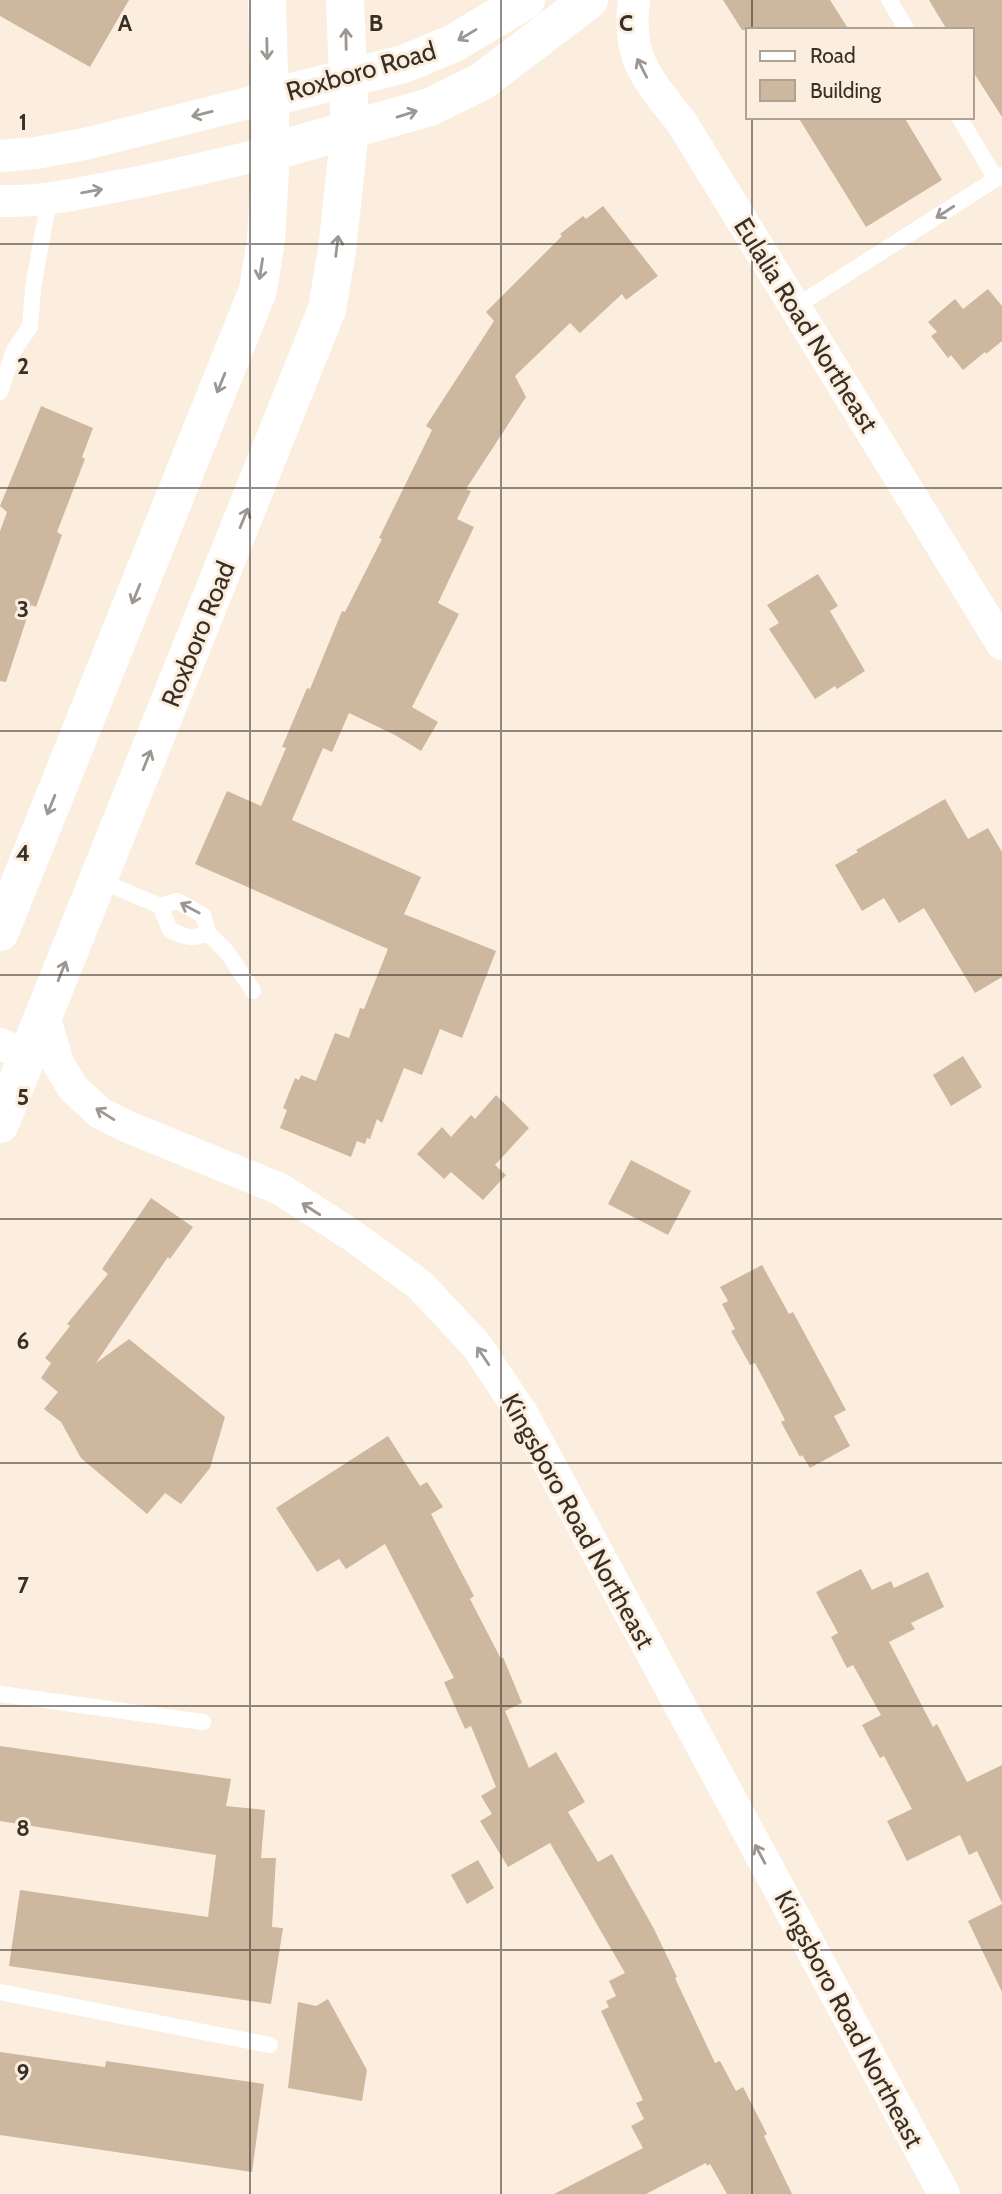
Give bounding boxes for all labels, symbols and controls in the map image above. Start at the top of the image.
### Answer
text: A [118,9,133,37]
text: B [369,9,383,37]
text: C [619,9,633,37]
one-way arrow [339,28,352,51]
one-way arrow [458,28,478,42]
legend [746,28,974,119]
street label: Roxboro Road [282,34,440,108]
one-way arrow [261,37,274,60]
text: Road [810,43,856,68]
one-way arrow [635,58,649,79]
text: Building [810,78,882,103]
one-way arrow [396,106,418,119]
text: 1 [19,108,27,136]
one-way arrow [191,108,214,122]
one-way arrow [80,184,103,197]
one-way arrow [935,206,955,220]
street label: Eulalia Road Northeast [727,212,885,438]
one-way arrow [330,235,343,258]
one-way arrow [254,257,267,280]
text: 2 [17,352,29,380]
one-way arrow [214,372,227,394]
one-way arrow [239,508,252,529]
street label: Roxboro Road [154,556,242,712]
one-way arrow [129,583,142,605]
text: 3 [17,595,29,623]
one-way arrow [141,749,154,771]
one-way arrow [44,794,57,816]
text: 4 [16,839,30,867]
one-way arrow [181,901,201,915]
one-way arrow [56,960,69,982]
text: 5 [17,1083,29,1111]
one-way arrow [96,1107,115,1122]
one-way arrow [302,1201,322,1215]
text: 6 [17,1327,29,1355]
one-way arrow [476,1346,490,1366]
street label: Kingsboro Road Northeast [495,1388,662,1654]
text: 7 [17,1571,29,1599]
text: 8 [16,1814,30,1842]
one-way arrow [753,1844,766,1865]
street label: Kingsboro Road Northeast [768,1885,931,2153]
text: 9 [17,2058,29,2086]

